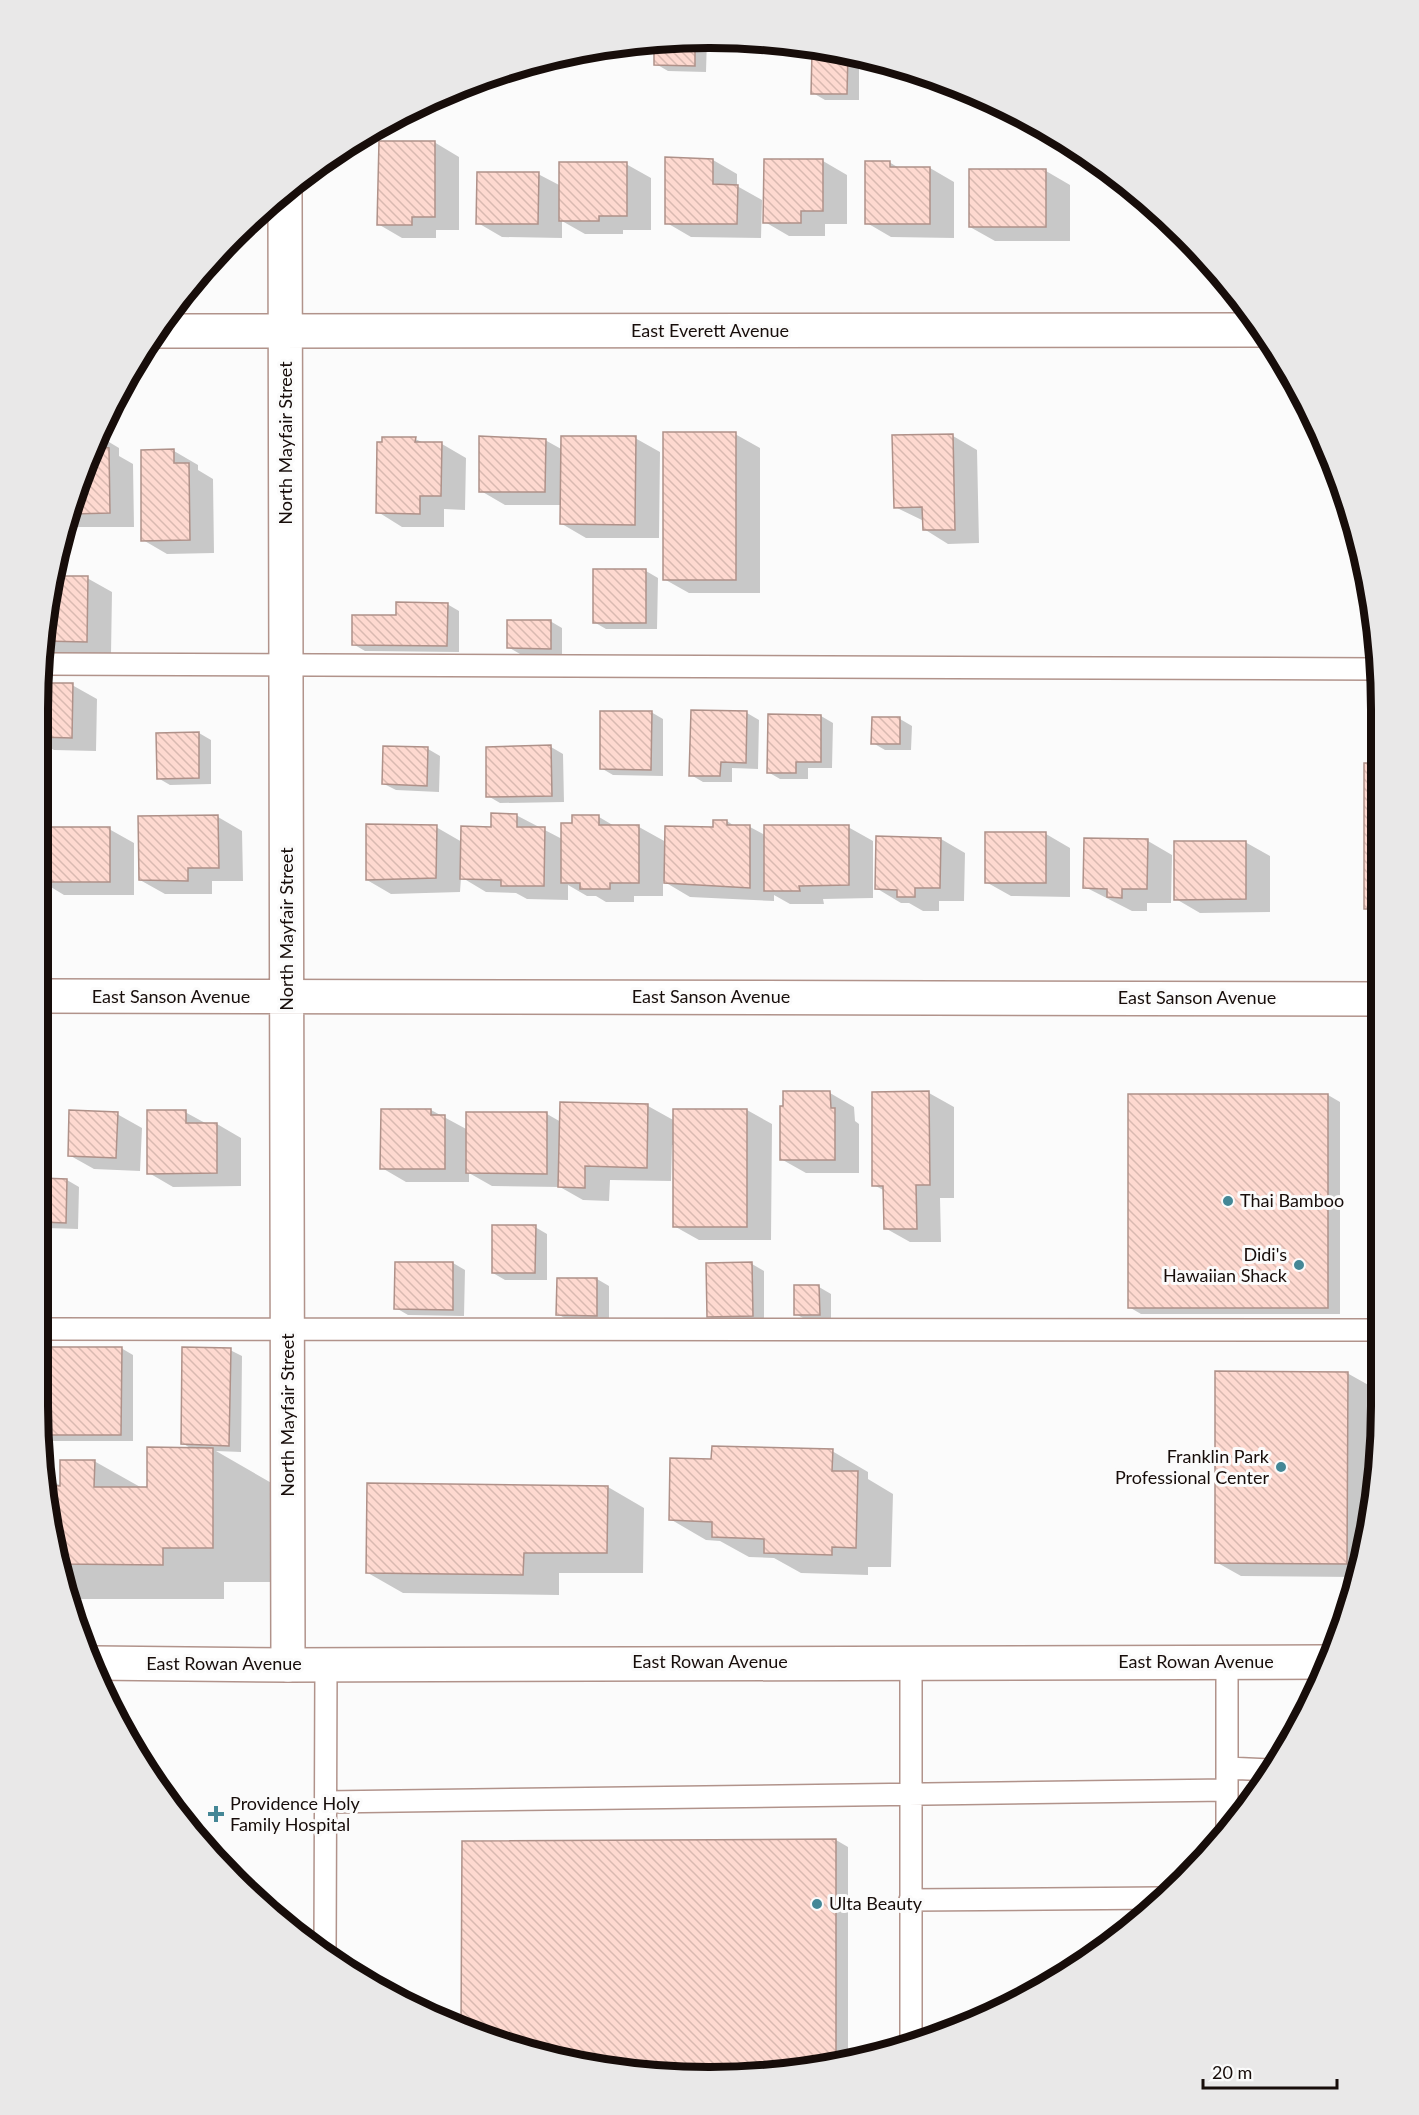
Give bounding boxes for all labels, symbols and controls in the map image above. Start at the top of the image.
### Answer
street label: East Everett Avenue [631,319,789,341]
street label: North Mayfair Street [274,361,296,525]
street label: North Mayfair Street [275,847,297,1011]
street label: East Sanson Avenue [92,985,250,1007]
street label: East Sanson Avenue [632,985,790,1007]
street label: East Sanson Avenue [1118,986,1276,1008]
place label: Thai Bamboo [1240,1189,1344,1211]
marker: Thai Bamboo [1221,1194,1235,1208]
place label: Didi's Hawaiian Shack [1163,1243,1288,1286]
marker: Didi's Hawaiian Shack [1292,1258,1306,1272]
street label: North Mayfair Street [276,1333,298,1497]
place label: Franklin Park Professional Center [1115,1445,1270,1488]
marker: Franklin Park Professional Center [1274,1460,1288,1474]
street label: East Rowan Avenue [632,1650,788,1672]
street label: East Rowan Avenue [1118,1650,1274,1672]
street label: East Rowan Avenue [146,1652,302,1674]
place label: Providence Holy Family Hospital [230,1792,360,1835]
marker: Providence Holy Family Hospital [207,1805,225,1823]
place label: Ulta Beauty [829,1892,923,1914]
marker: Ulta Beauty [810,1897,824,1911]
scale bar [1203,2052,1336,2090]
text: 20 m [1212,2061,1252,2083]

